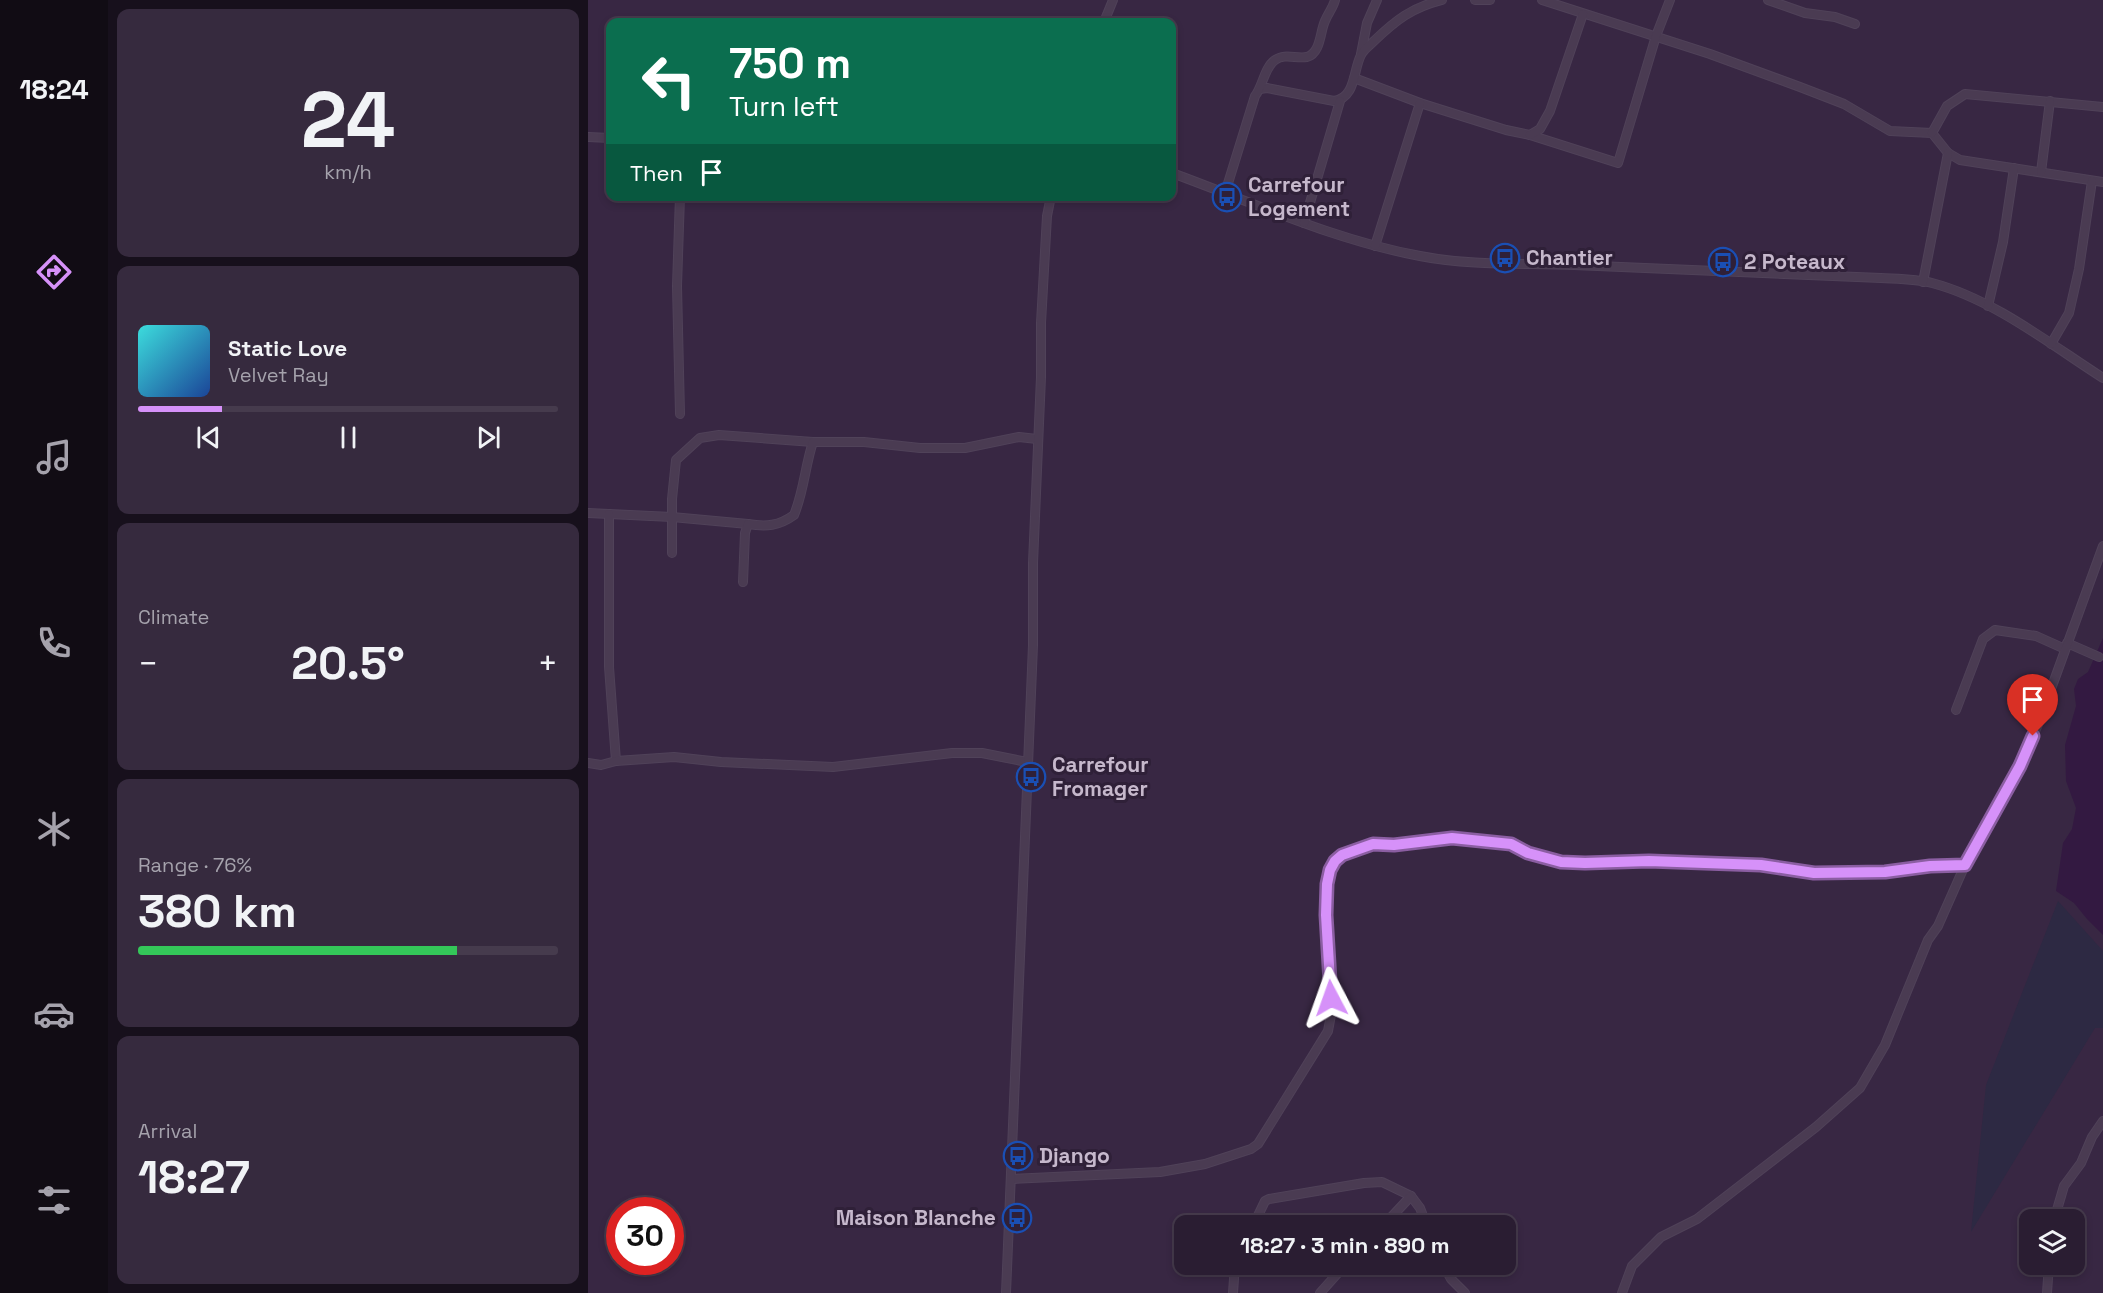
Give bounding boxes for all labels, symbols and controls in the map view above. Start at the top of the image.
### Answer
text: 750 m [729,37,851,90]
icon: left [630,42,708,120]
text: 24 [301,70,395,170]
text: 18:24 [19,72,89,107]
text: Turn left [729,89,839,124]
icon: arrive [695,156,728,189]
text: km/h [324,159,372,185]
text: Then [630,159,683,187]
place label: Carrefour Logement [1248,171,1350,222]
bus stop icon: Carrefour Logement [1211,181,1243,213]
bus stop icon: Chantier [1489,242,1521,274]
place label: Chantier [1526,244,1613,271]
bus stop icon: 2 Poteaux [1707,246,1739,278]
place label: 2 Poteaux [1744,248,1845,275]
icon: directions [33,251,75,293]
text: Static Love [228,334,347,362]
text: Velvet Ray [228,362,329,388]
icon: previous [192,421,225,454]
icon: pause [332,421,365,454]
icon: next [472,421,505,454]
icon: music [33,436,75,478]
text: Climate [138,604,209,630]
icon: phone [33,622,75,664]
text: 20.5° [291,635,405,692]
text: − [138,643,158,685]
text: + [538,643,558,685]
pin [2007,674,2058,736]
icon: arrive [2016,683,2049,716]
place label: Carrefour Fromager [1052,751,1149,802]
bus stop icon: Carrefour Fromager [1015,761,1047,793]
icon: climate [33,808,75,850]
text: Range · 76% [138,852,252,878]
text: 380 km [138,883,297,940]
position arrow [1299,966,1363,1030]
icon: car [33,993,75,1035]
text: Arrival [138,1118,197,1144]
bus stop icon: Django [1002,1140,1034,1172]
place label: Django [1039,1142,1110,1169]
text: 18:27 [138,1149,250,1206]
icon: filters [33,1179,75,1221]
speed limit sign: 30 [606,1197,684,1275]
bus stop icon: Maison Blanche [1001,1202,1033,1234]
place label: Maison Blanche [836,1204,996,1231]
map controls [2019,1209,2085,1275]
button: layers [2019,1209,2085,1275]
text: 18:27 · 3 min · 890 m [1240,1231,1450,1259]

